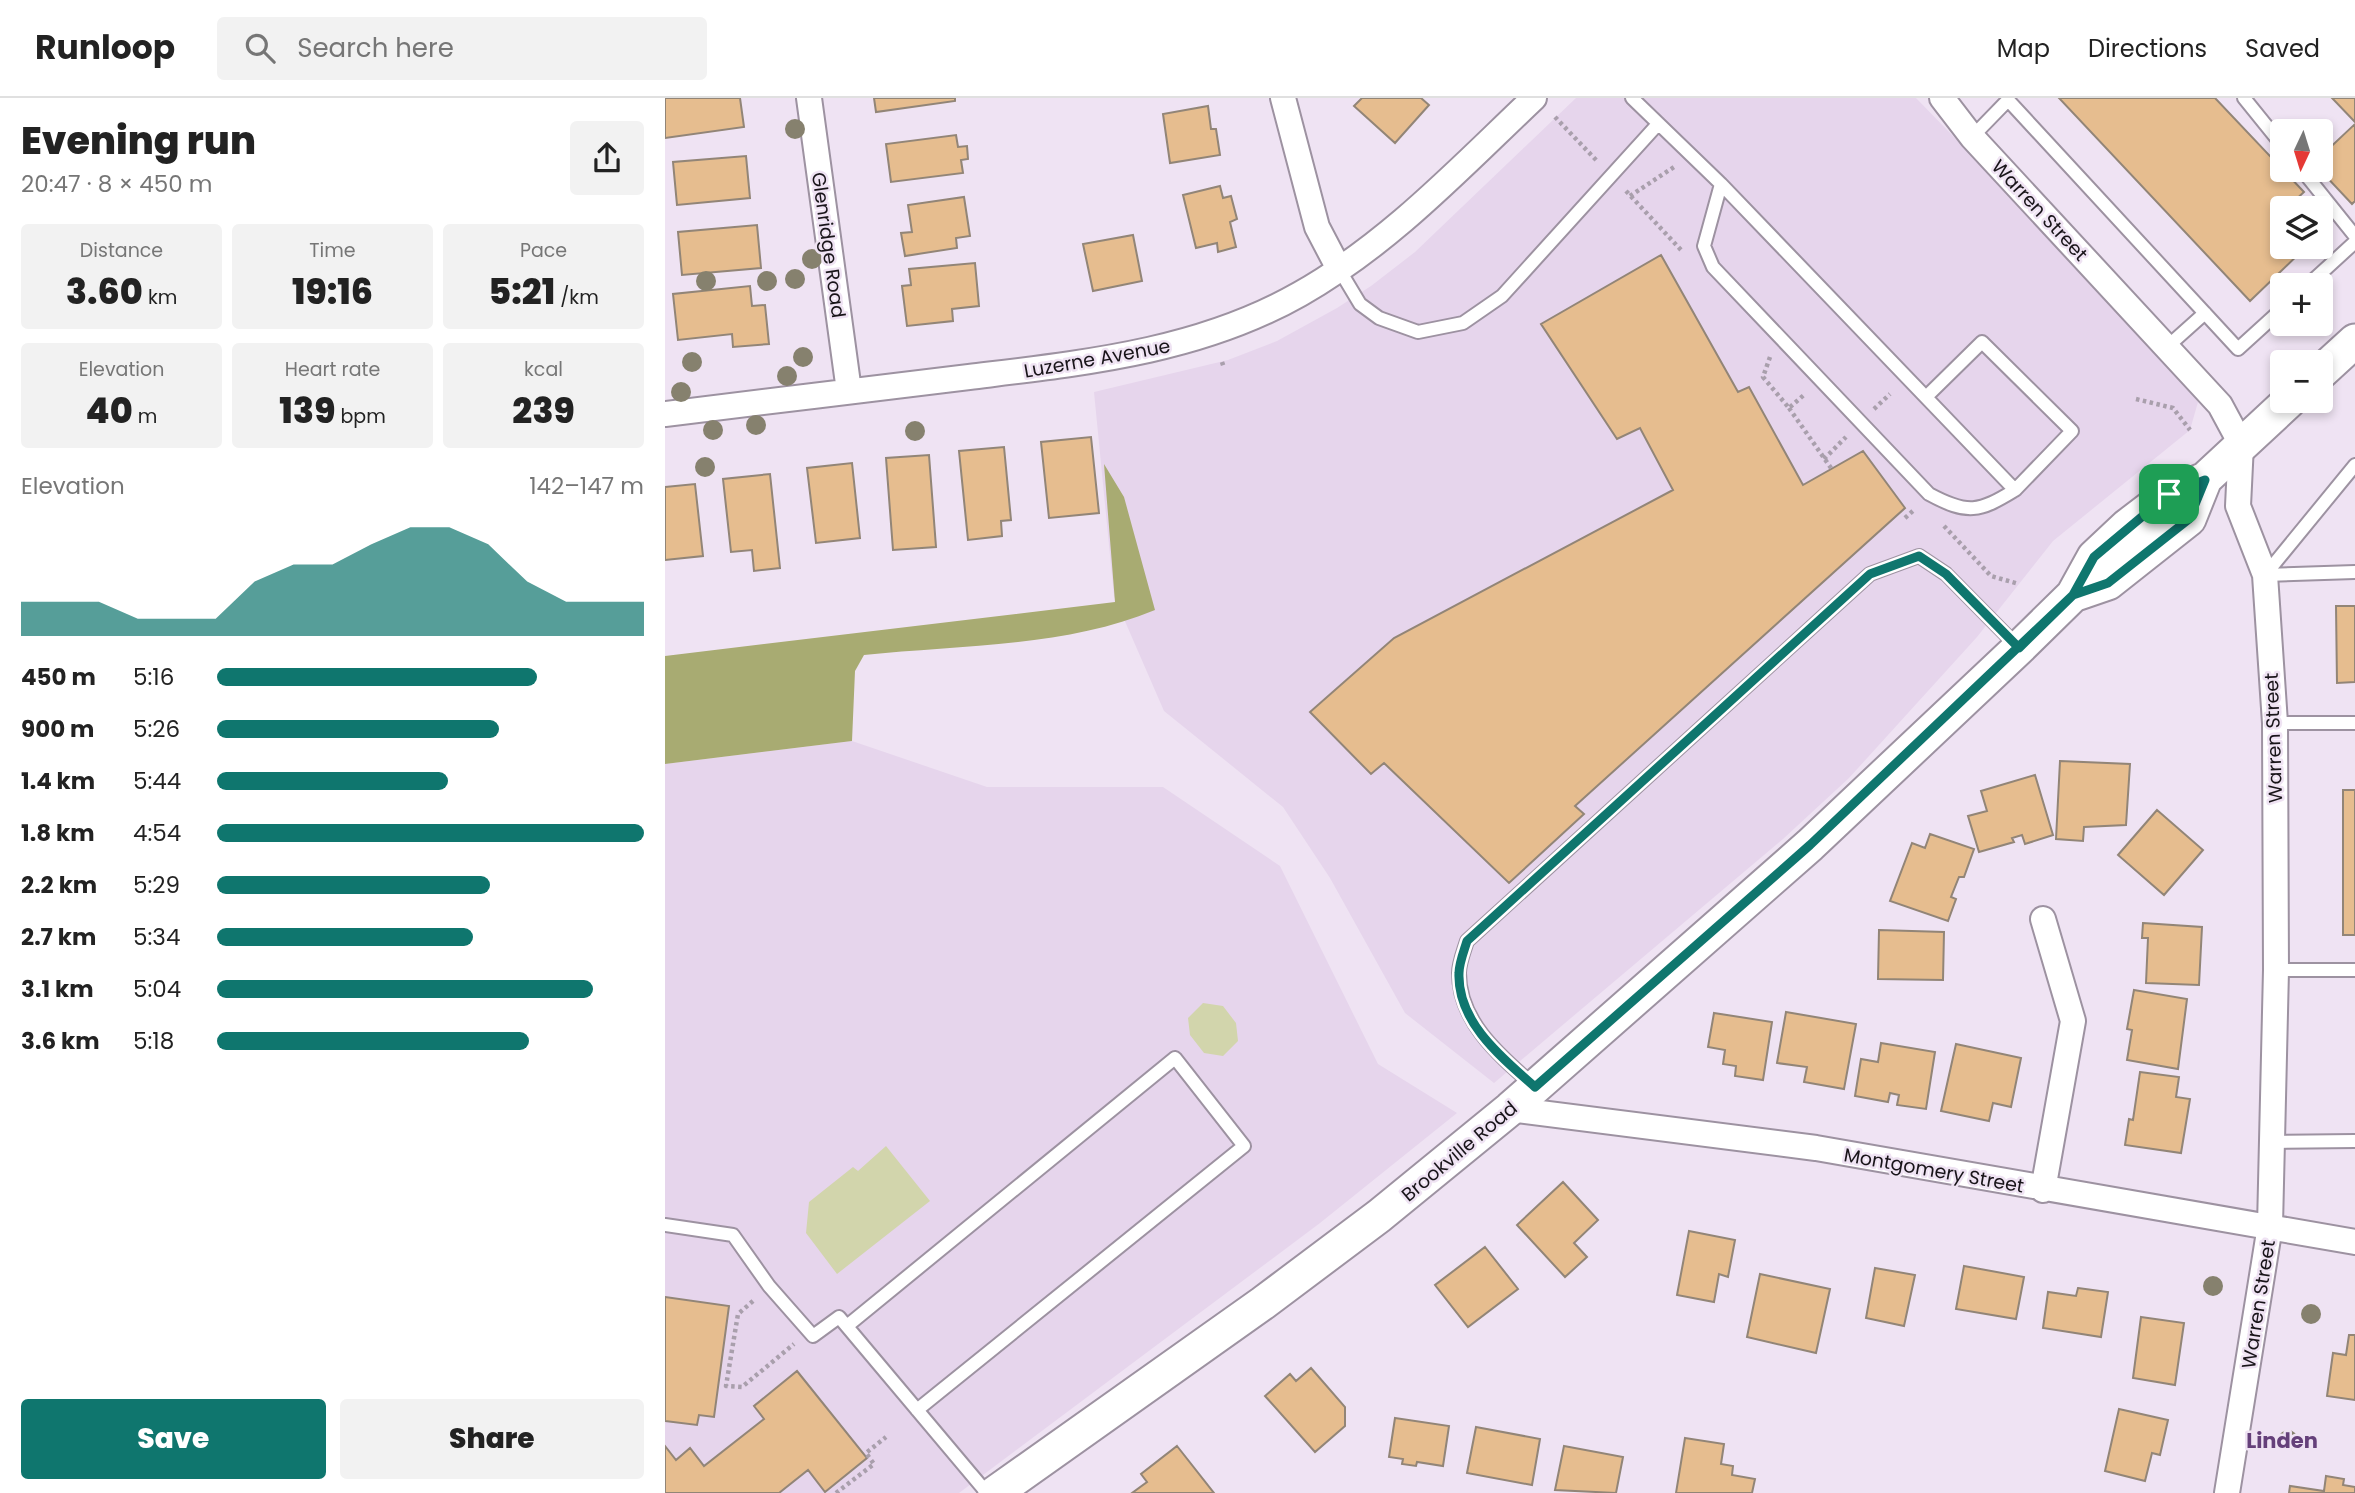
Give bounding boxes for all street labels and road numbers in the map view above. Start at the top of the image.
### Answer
street label: Warren Street [1985,154,2094,267]
street label: Glenridge Road [805,170,852,320]
street label: Luzerne Avenue [1022,332,1172,385]
street label: Warren Street [2258,672,2289,804]
street label: Brookville Road [1396,1095,1523,1208]
street label: Montgomery Street [1842,1141,2026,1200]
street label: Warren Street [2235,1238,2282,1370]

